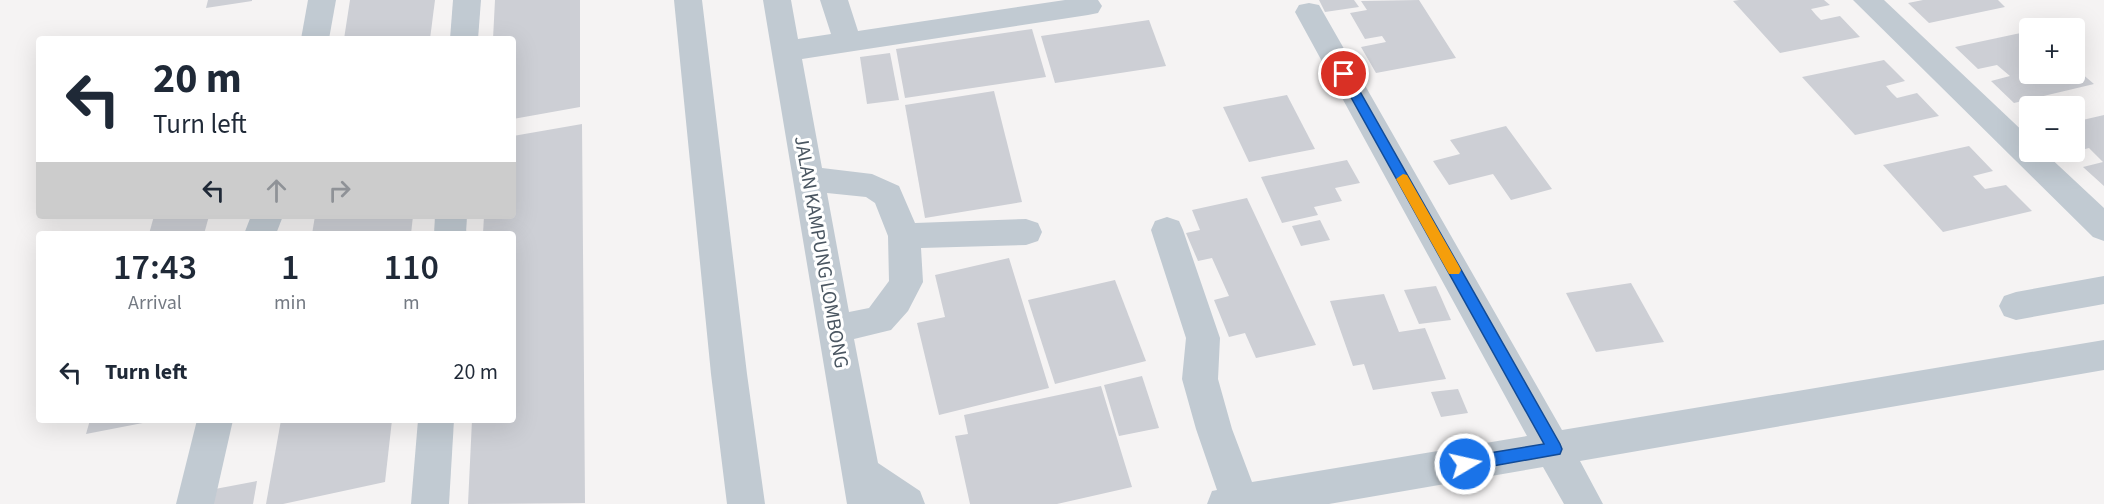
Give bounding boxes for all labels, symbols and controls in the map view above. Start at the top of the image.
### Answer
map controls [2019,18,2085,162]
button: + [2019,18,2085,84]
pin [1318,48,1369,99]
text: 20 m [153,49,242,109]
icon: arrive [1327,57,1360,90]
icon: left [54,60,132,138]
button: − [2019,96,2085,162]
text: Turn left [153,105,247,144]
street label: JALAN KAMPUNG LOMBONG [787,134,855,371]
icon: left [197,174,230,207]
icon: ahead [260,174,293,207]
icon: right [323,174,356,207]
text: 17:43 [113,242,197,293]
text: 1 [281,242,299,293]
text: 110 [383,242,439,293]
text: Arrival [128,289,182,317]
text: min [274,289,306,317]
text: m [403,289,419,317]
icon: left [54,356,87,389]
text: Turn left [105,356,187,388]
text: 20 m [453,356,498,388]
position arrow [1433,432,1497,496]

